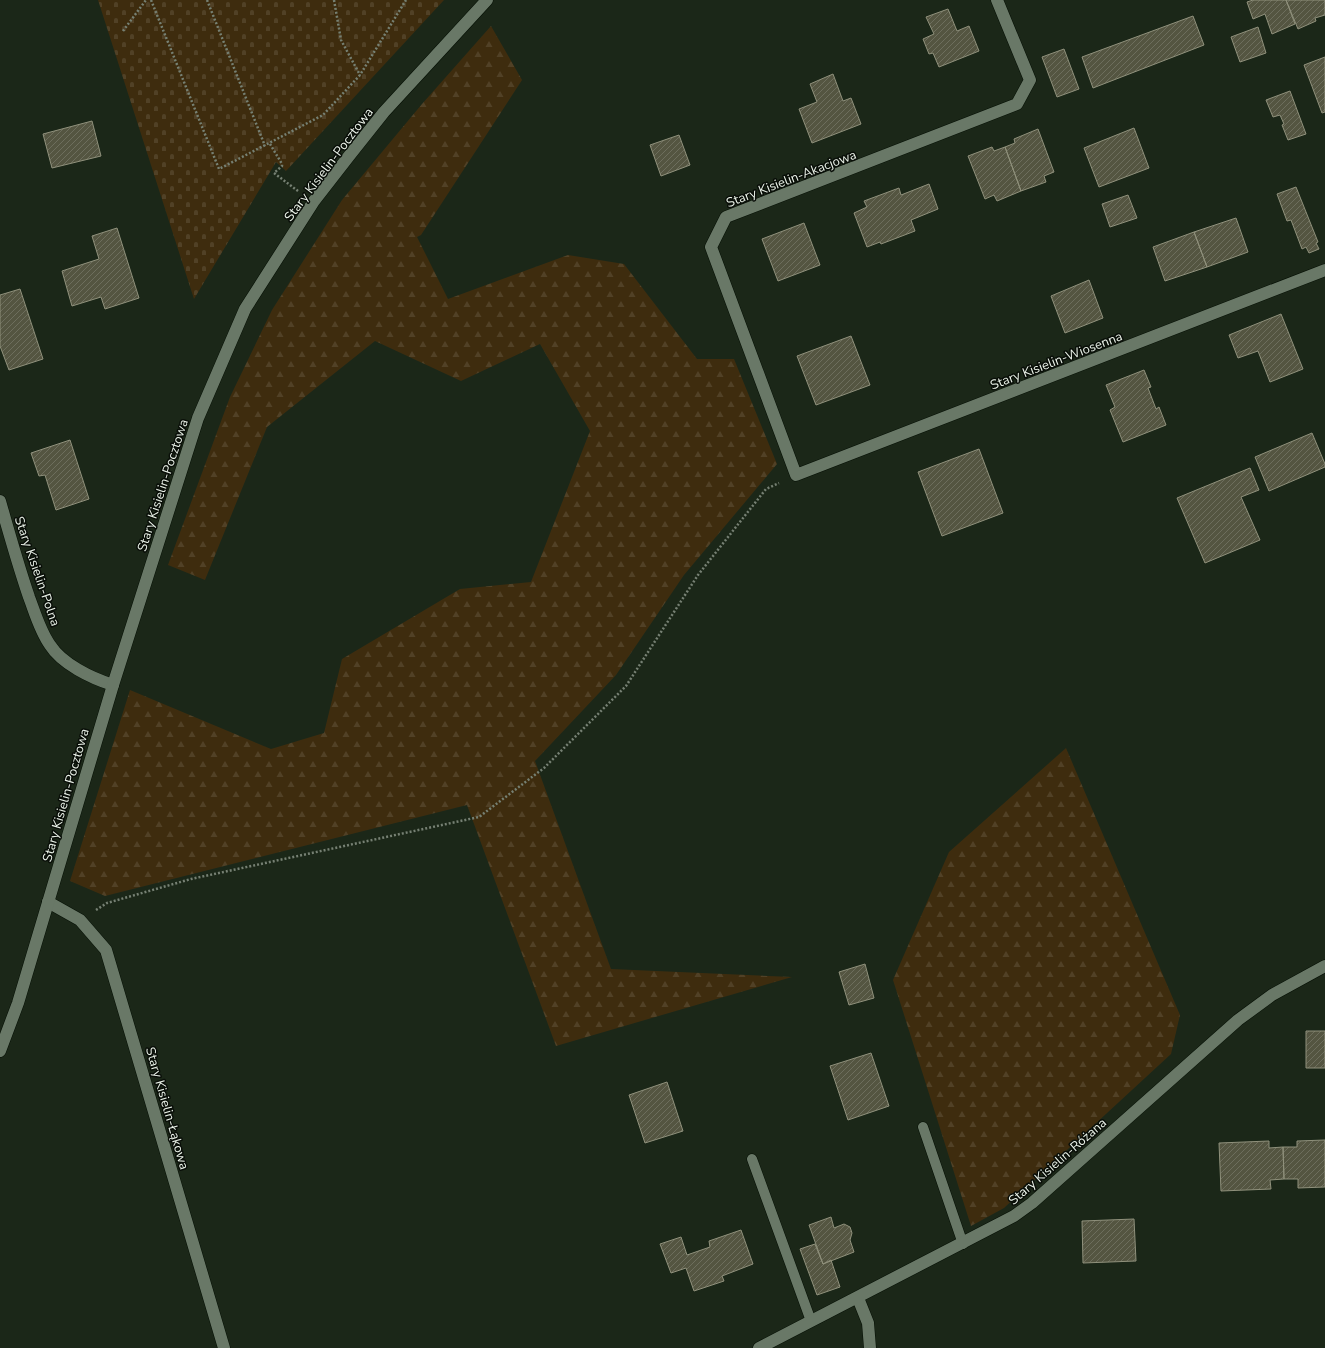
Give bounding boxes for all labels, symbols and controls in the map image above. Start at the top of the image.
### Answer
street label: Stary Kisielin-Pocztowa [280,104,378,225]
street label: Stary Kisielin-Akacjowa [724,146,859,212]
street label: Stary Kisielin-Wiosenna [988,327,1125,394]
street label: Stary Kisielin-Pocztowa [133,417,193,554]
street label: Stary Kisielin-Polna [10,514,64,629]
street label: Stary Kisielin-Pocztowa [38,726,94,864]
street label: Stary Kisielin-Łąkowa [141,1045,193,1172]
street label: Stary Kisielin-Różana [1005,1114,1110,1209]

